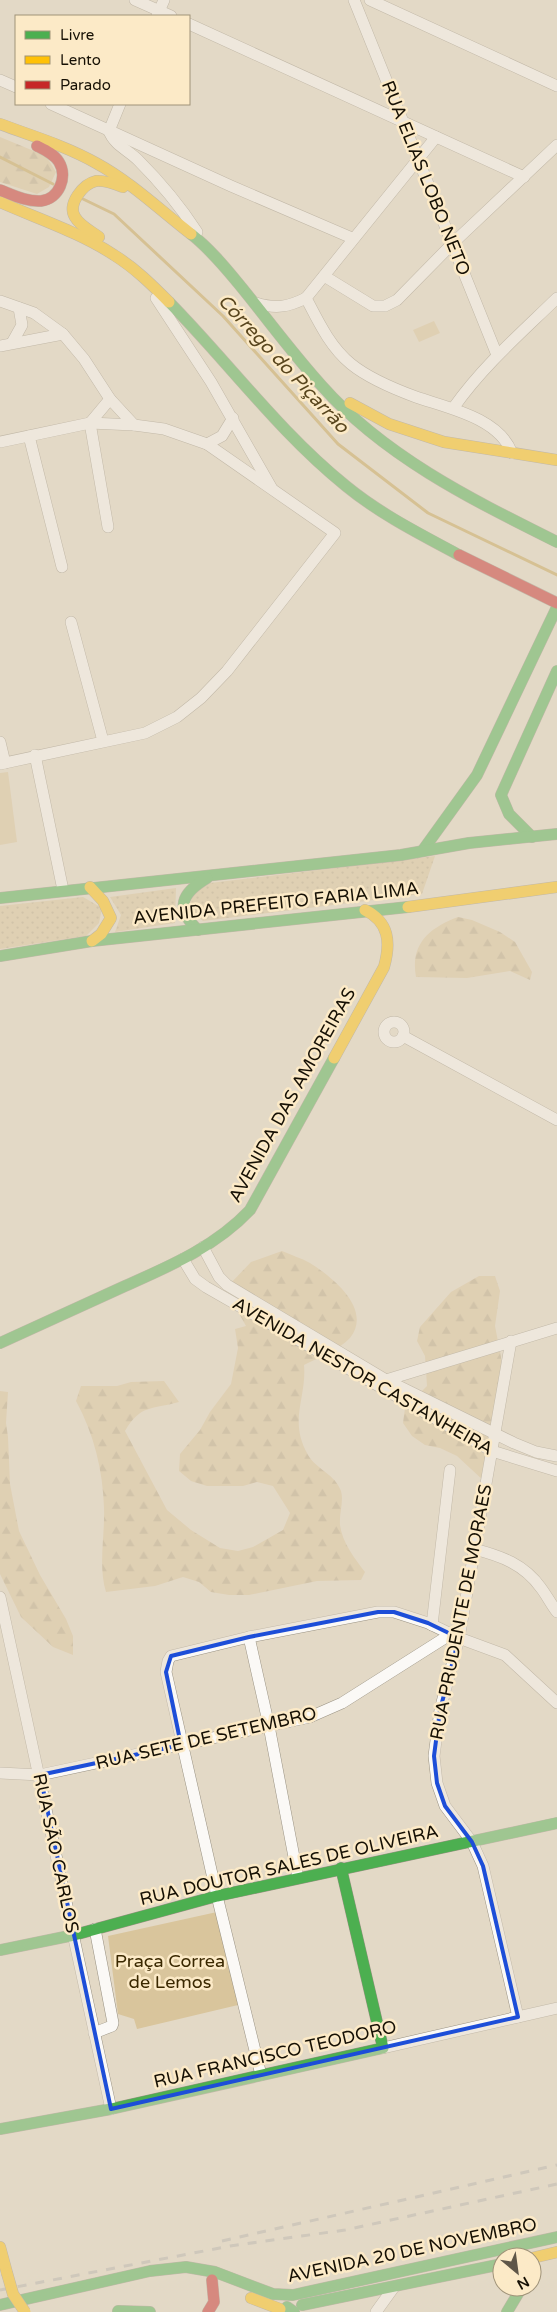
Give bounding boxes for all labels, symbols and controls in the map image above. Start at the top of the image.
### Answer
legend [15,15,190,105]
text: Livre [60,26,94,44]
text: Lento [60,51,101,69]
text: Parado [60,76,111,94]
street label: RUA ELIAS LOBO NETO [377,77,475,279]
water label: Córrego do Piçarrão [213,290,354,439]
street label: AVENIDA PREFEITO FARIA LIMA [132,877,420,929]
street label: AVENIDA DAS AMOREIRAS [224,984,360,1206]
street label: AVENIDA NESTOR CASTANHEIRA [229,1292,497,1460]
street label: RUA PRUDENTE DE MORAES [425,1482,497,1742]
street label: RUA SETE DE SETEMBRO [93,1702,319,1774]
street label: RUA SÃO CARLOS [28,1771,84,1935]
street label: RUA DOUTOR SALES DE OLIVEIRA [137,1820,441,1910]
park label: Praça Correa de Lemos [115,1950,225,1993]
street label: RUA FRANCISCO TEODORO [151,2015,399,2093]
street label: AVENIDA 20 DE NOVEMBRO [285,2213,539,2287]
north arrow [492,2247,542,2297]

